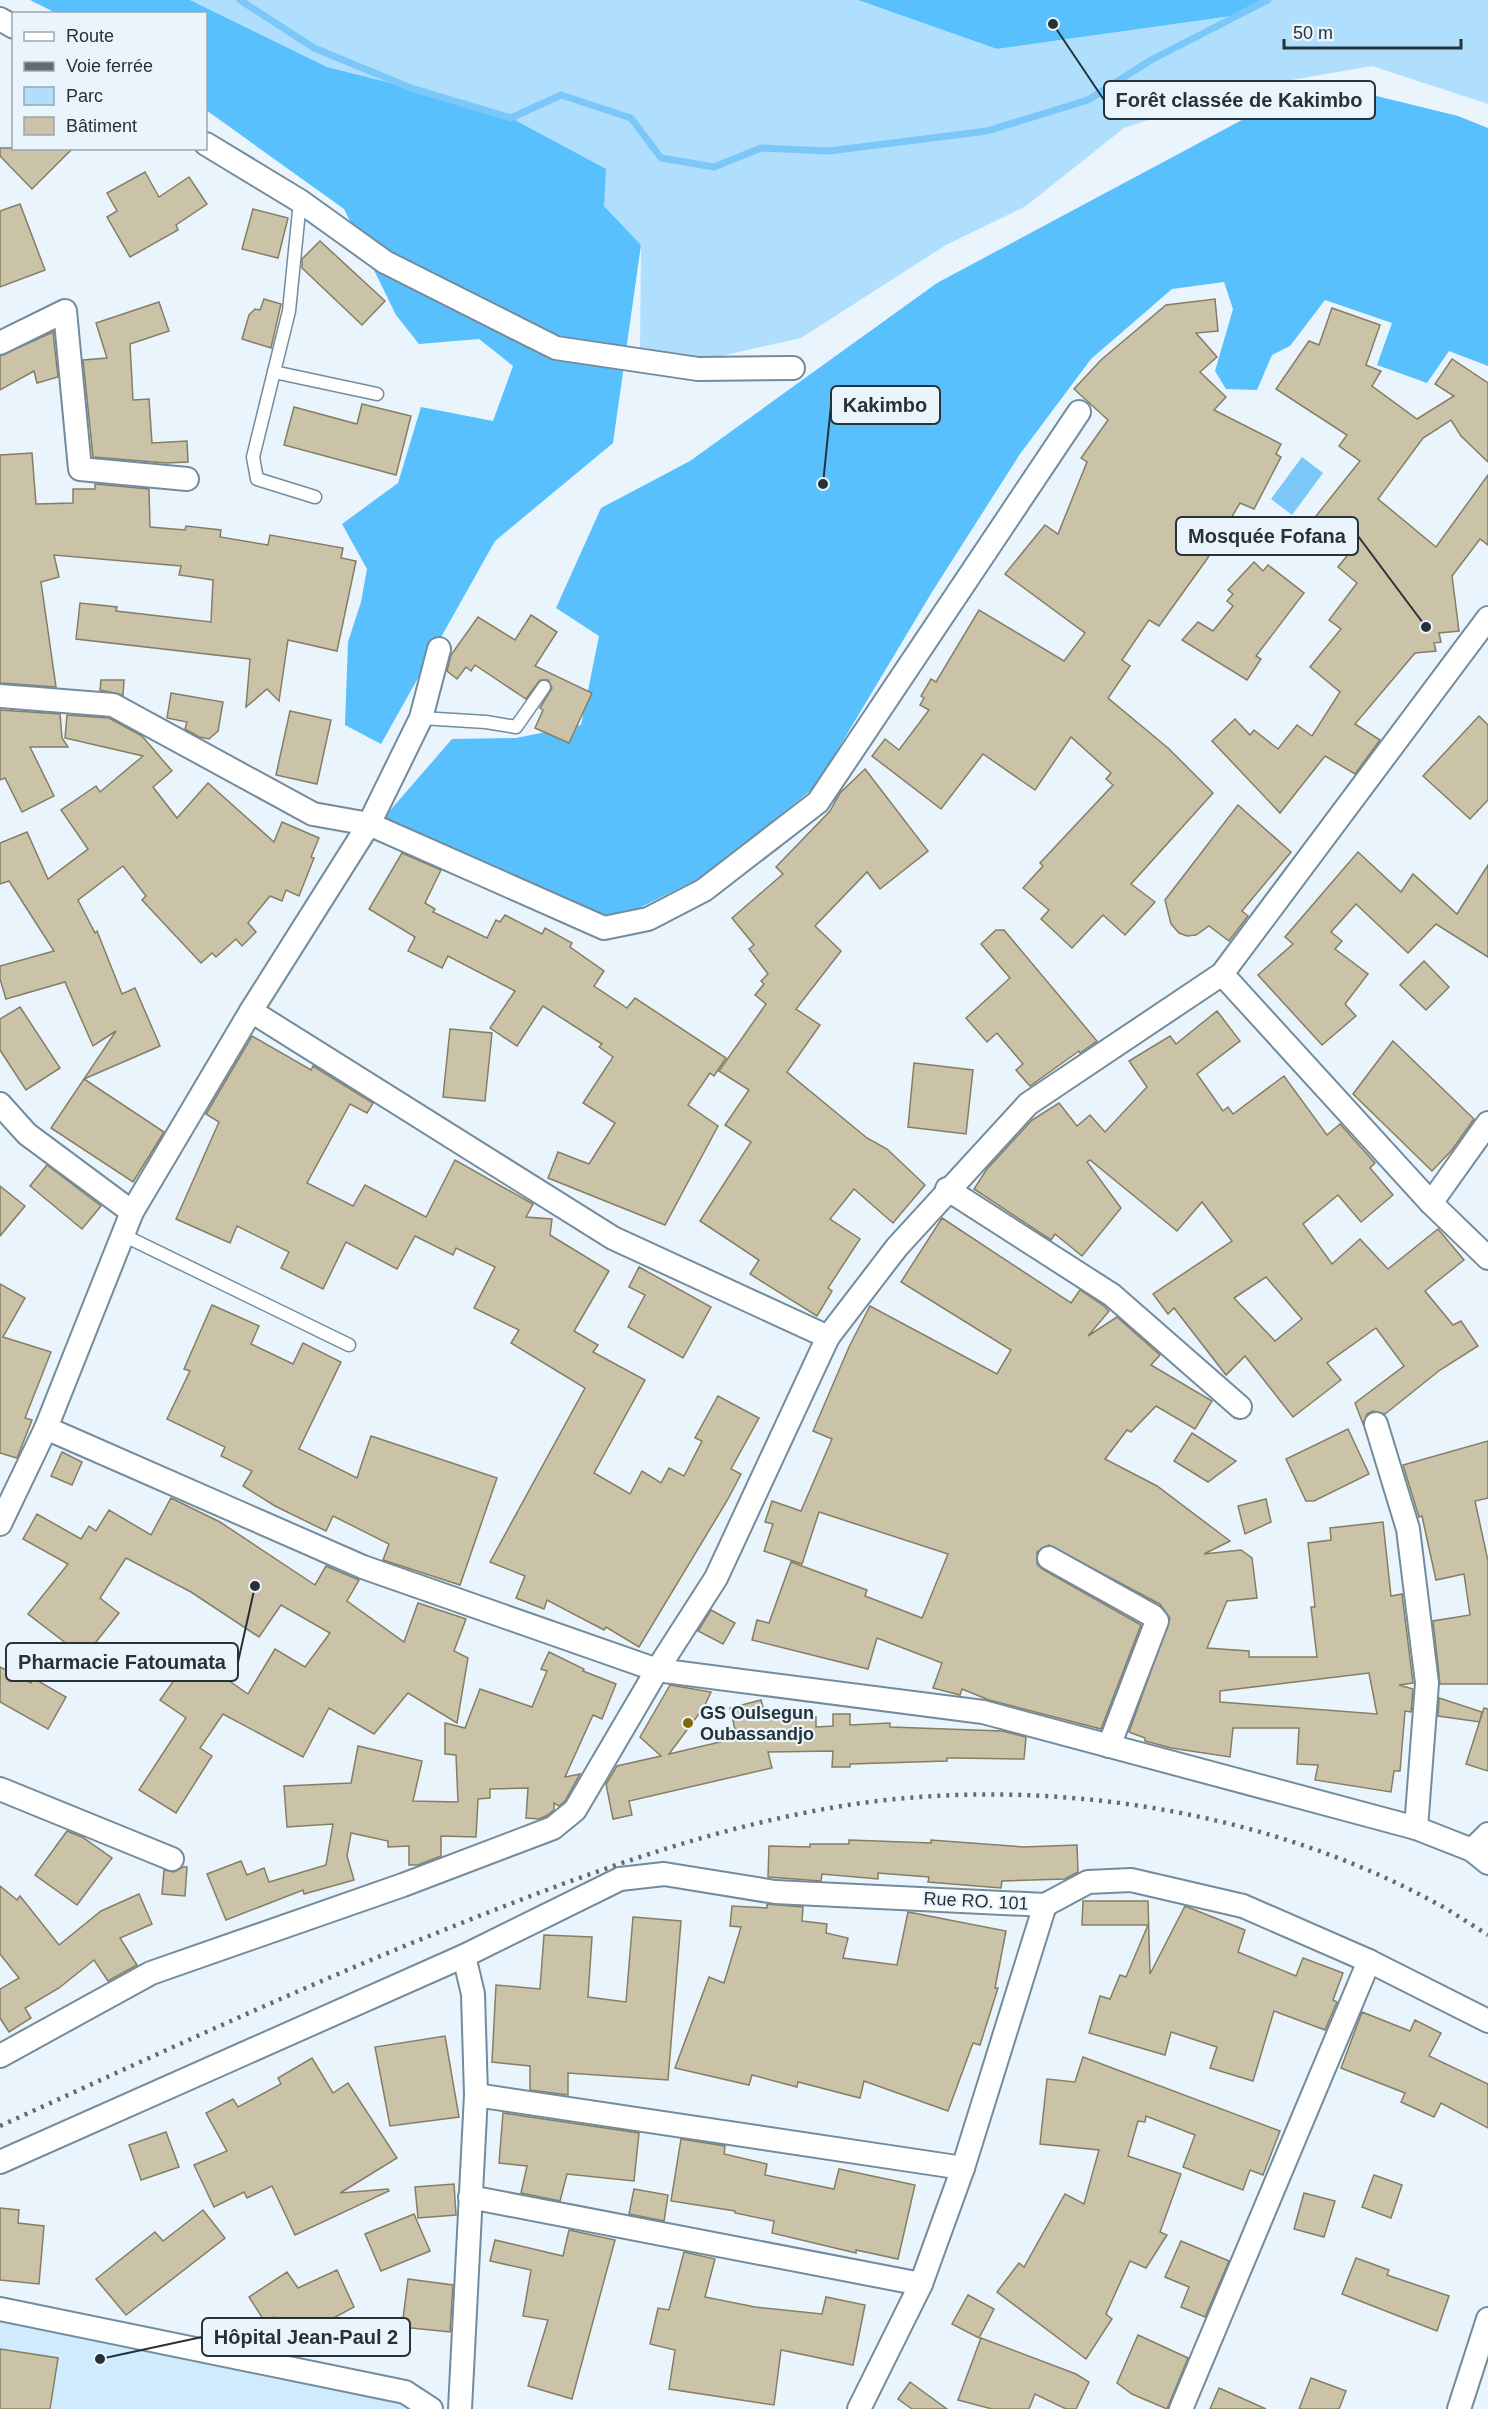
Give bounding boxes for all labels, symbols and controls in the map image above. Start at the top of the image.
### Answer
legend [12,12,207,150]
scale bar [1284,12,1461,50]
text: 50 m [1293,23,1333,43]
text: Route [66,26,114,46]
text: Voie ferrée [66,56,153,76]
callout: Forêt classée de Kakimbo [1104,81,1375,119]
text: Parc [66,86,103,106]
text: Forêt classée de Kakimbo [1116,89,1362,111]
text: Bâtiment [66,116,137,136]
callout: Kakimbo [831,386,940,424]
text: Kakimbo [843,394,927,416]
callout: Mosquée Fofana [1176,517,1358,555]
text: Mosquée Fofana [1188,525,1347,547]
callout: Pharmacie Fatoumata [6,1643,238,1681]
text: Pharmacie Fatoumata [18,1651,227,1673]
place label: GS Oulsegun Oubassandjo [700,1703,814,1744]
marker: GS Oulsegun Oubassandjo [681,1716,695,1730]
street label: Rue RO. 101 [923,1888,1029,1914]
callout: Hôpital Jean-Paul 2 [202,2318,410,2356]
text: Hôpital Jean-Paul 2 [214,2326,398,2348]

